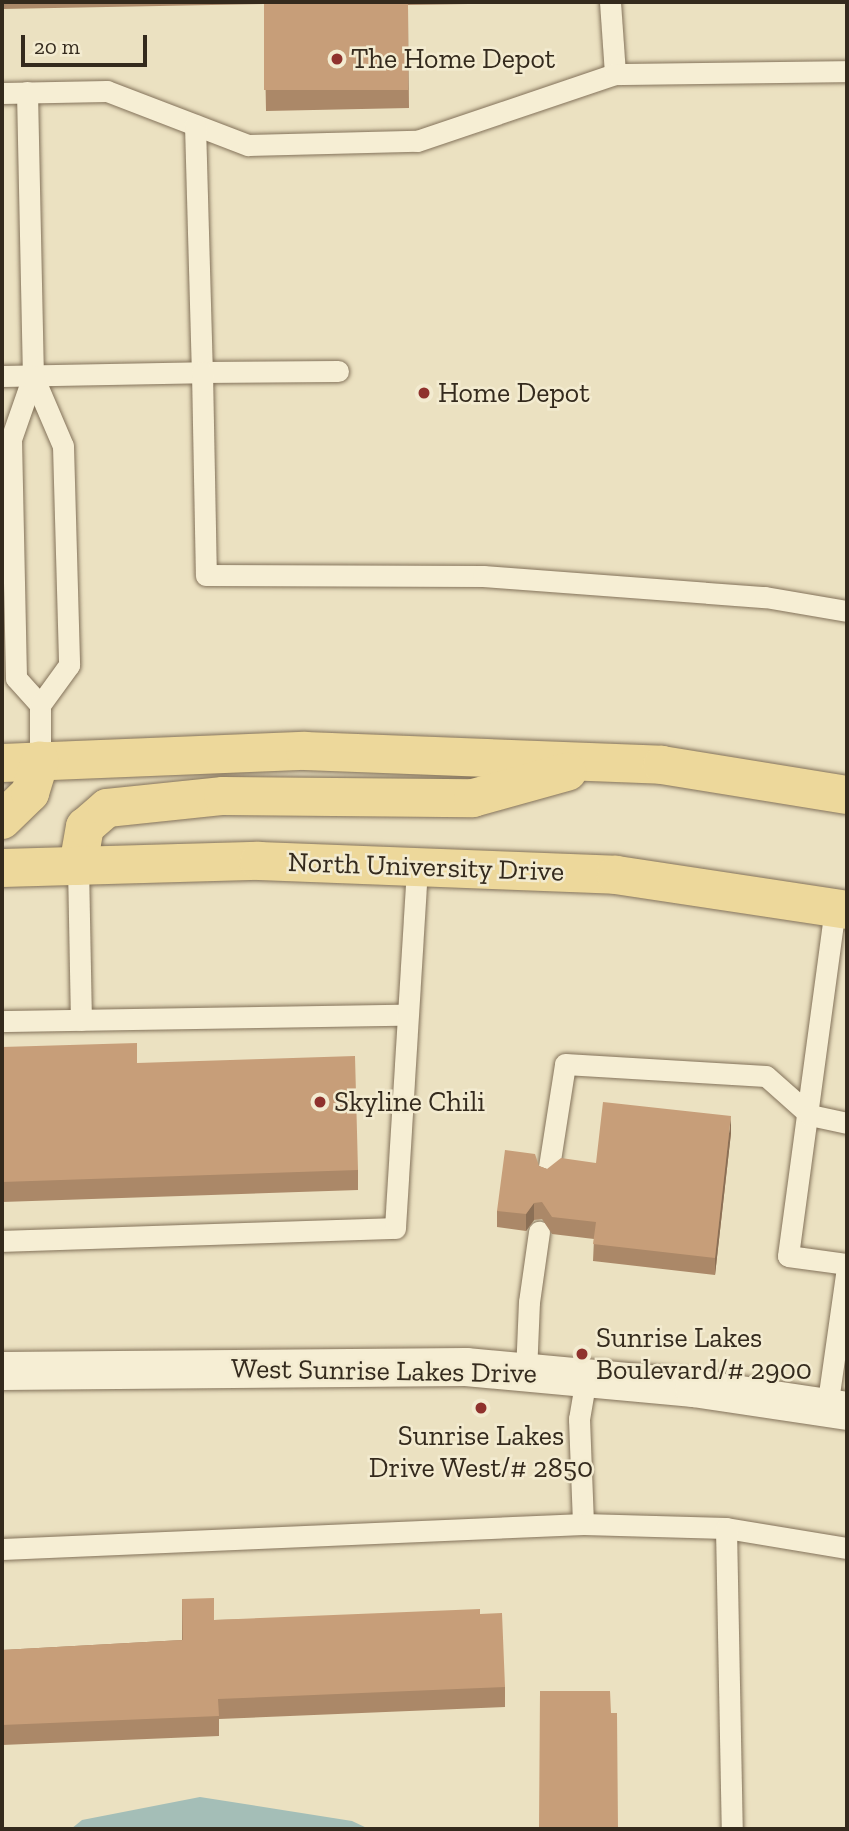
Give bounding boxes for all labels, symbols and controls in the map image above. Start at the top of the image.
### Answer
scale bar [24,21,150,65]
text: 20 m [34,34,80,59]
place label: The Home Depot [351,42,555,76]
marker: The Home Depot [329,51,345,67]
place label: Home Depot [438,376,590,410]
marker: Home Depot [416,385,432,401]
street label: North University Drive [287,845,565,889]
place label: Skyline Chili [334,1085,485,1119]
marker: Skyline Chili [312,1094,328,1110]
place label: Sunrise Lakes Boulevard/# 2900 [596,1321,812,1387]
marker: Sunrise Lakes Boulevard/# 2900 [574,1346,590,1362]
street label: West Sunrise Lakes Drive [231,1352,537,1390]
marker: Sunrise Lakes Drive West/# 2850 [473,1400,489,1416]
place label: Sunrise Lakes Drive West/# 2850 [368,1419,594,1485]

